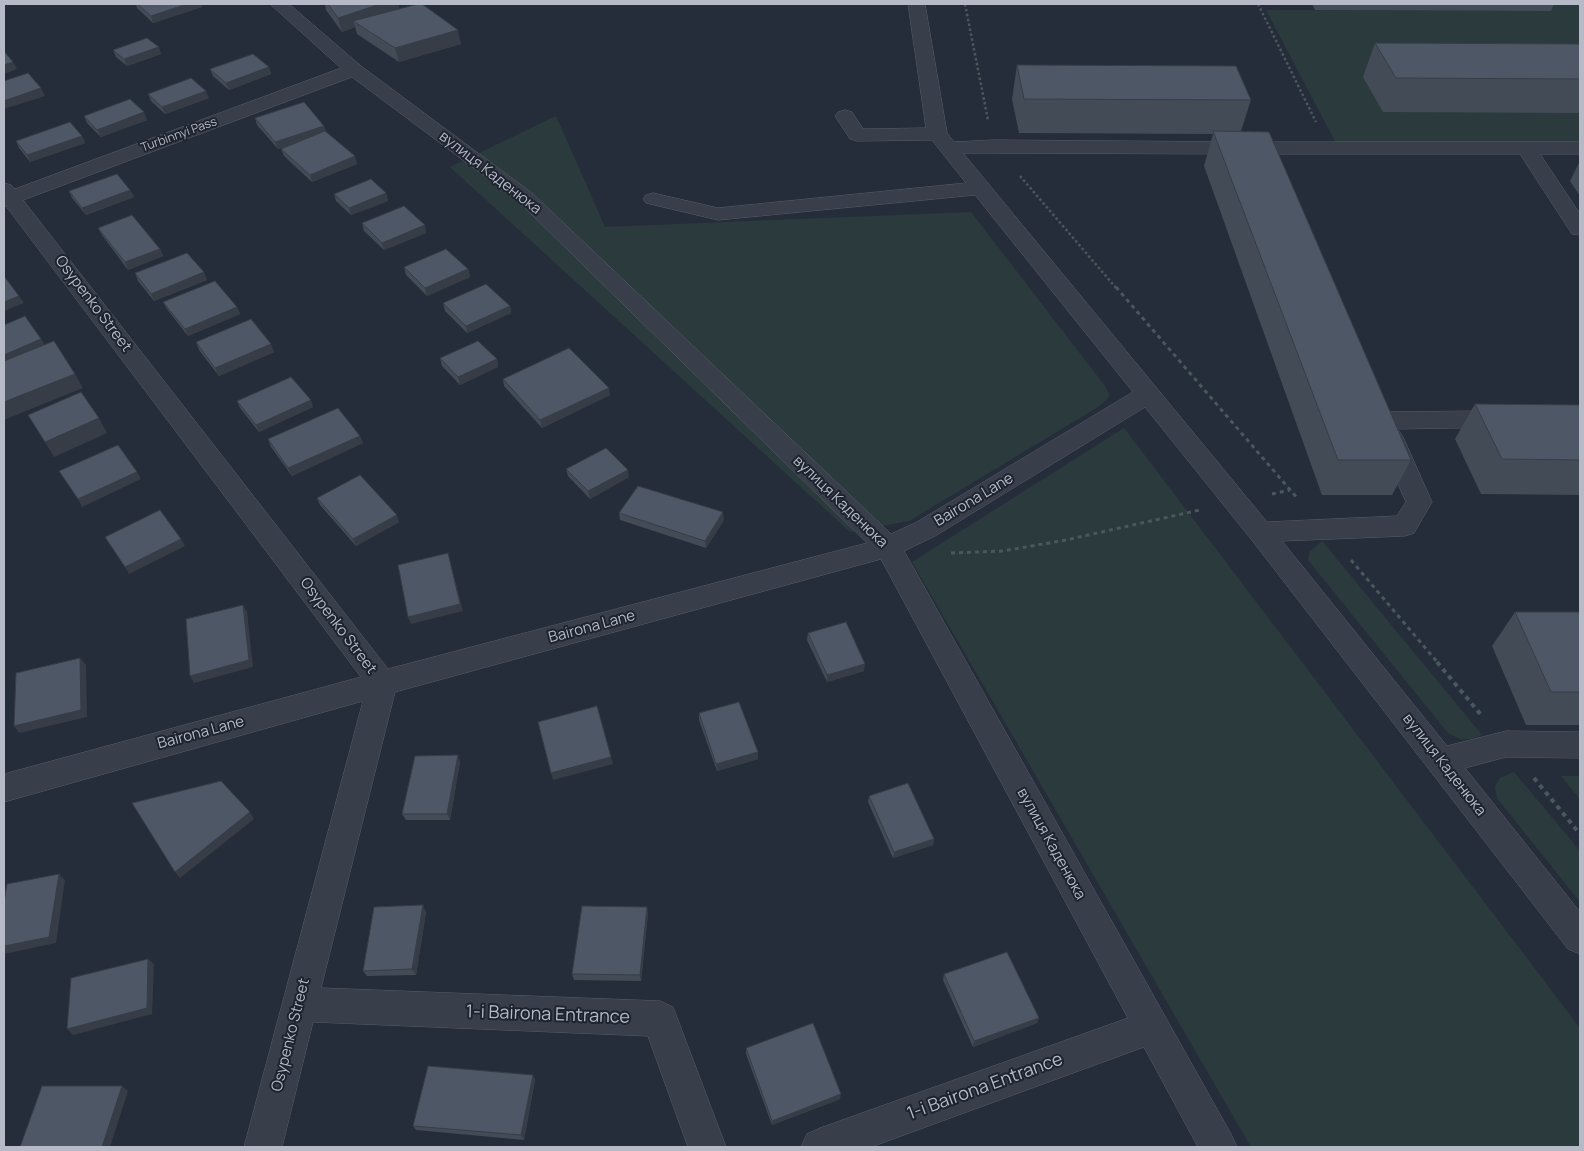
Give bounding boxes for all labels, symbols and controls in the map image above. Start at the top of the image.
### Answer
street label: Turbinnyi Pass [139,115,219,155]
street label: вулиця Каденюка [435,127,545,219]
street label: Osypenko Street [51,252,135,356]
street label: вулиця Каденюка [789,452,891,552]
street label: Bairona Lane [931,469,1017,531]
street label: Osypenko Street [296,574,380,678]
street label: Bairona Lane [547,607,637,647]
street label: вулиця Каденюка [1398,710,1490,820]
street label: Bairona Lane [156,713,246,753]
street label: вулиця Каденюка [1013,785,1089,903]
street label: Osypenko Street [268,977,314,1093]
street label: 1-i Bairona Entrance [466,1001,630,1029]
street label: 1-i Bairona Entrance [904,1049,1066,1125]

